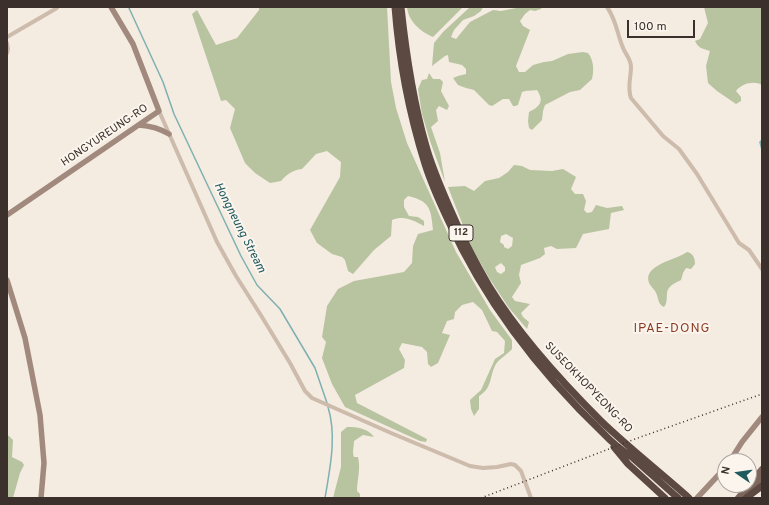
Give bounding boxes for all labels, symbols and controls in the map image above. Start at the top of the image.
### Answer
scale bar [629,12,697,38]
text: 100 m [634,19,667,35]
street label: HONGYUREUNG-RO [59,102,151,170]
water label: Hongneung Stream [210,180,268,276]
road number: 112 [449,225,473,241]
district label: IPAE-DONG [633,321,711,337]
street label: SUSEOKHOPYEONG-RO [541,340,635,436]
north arrow [717,453,757,493]
text: N [719,465,734,476]

